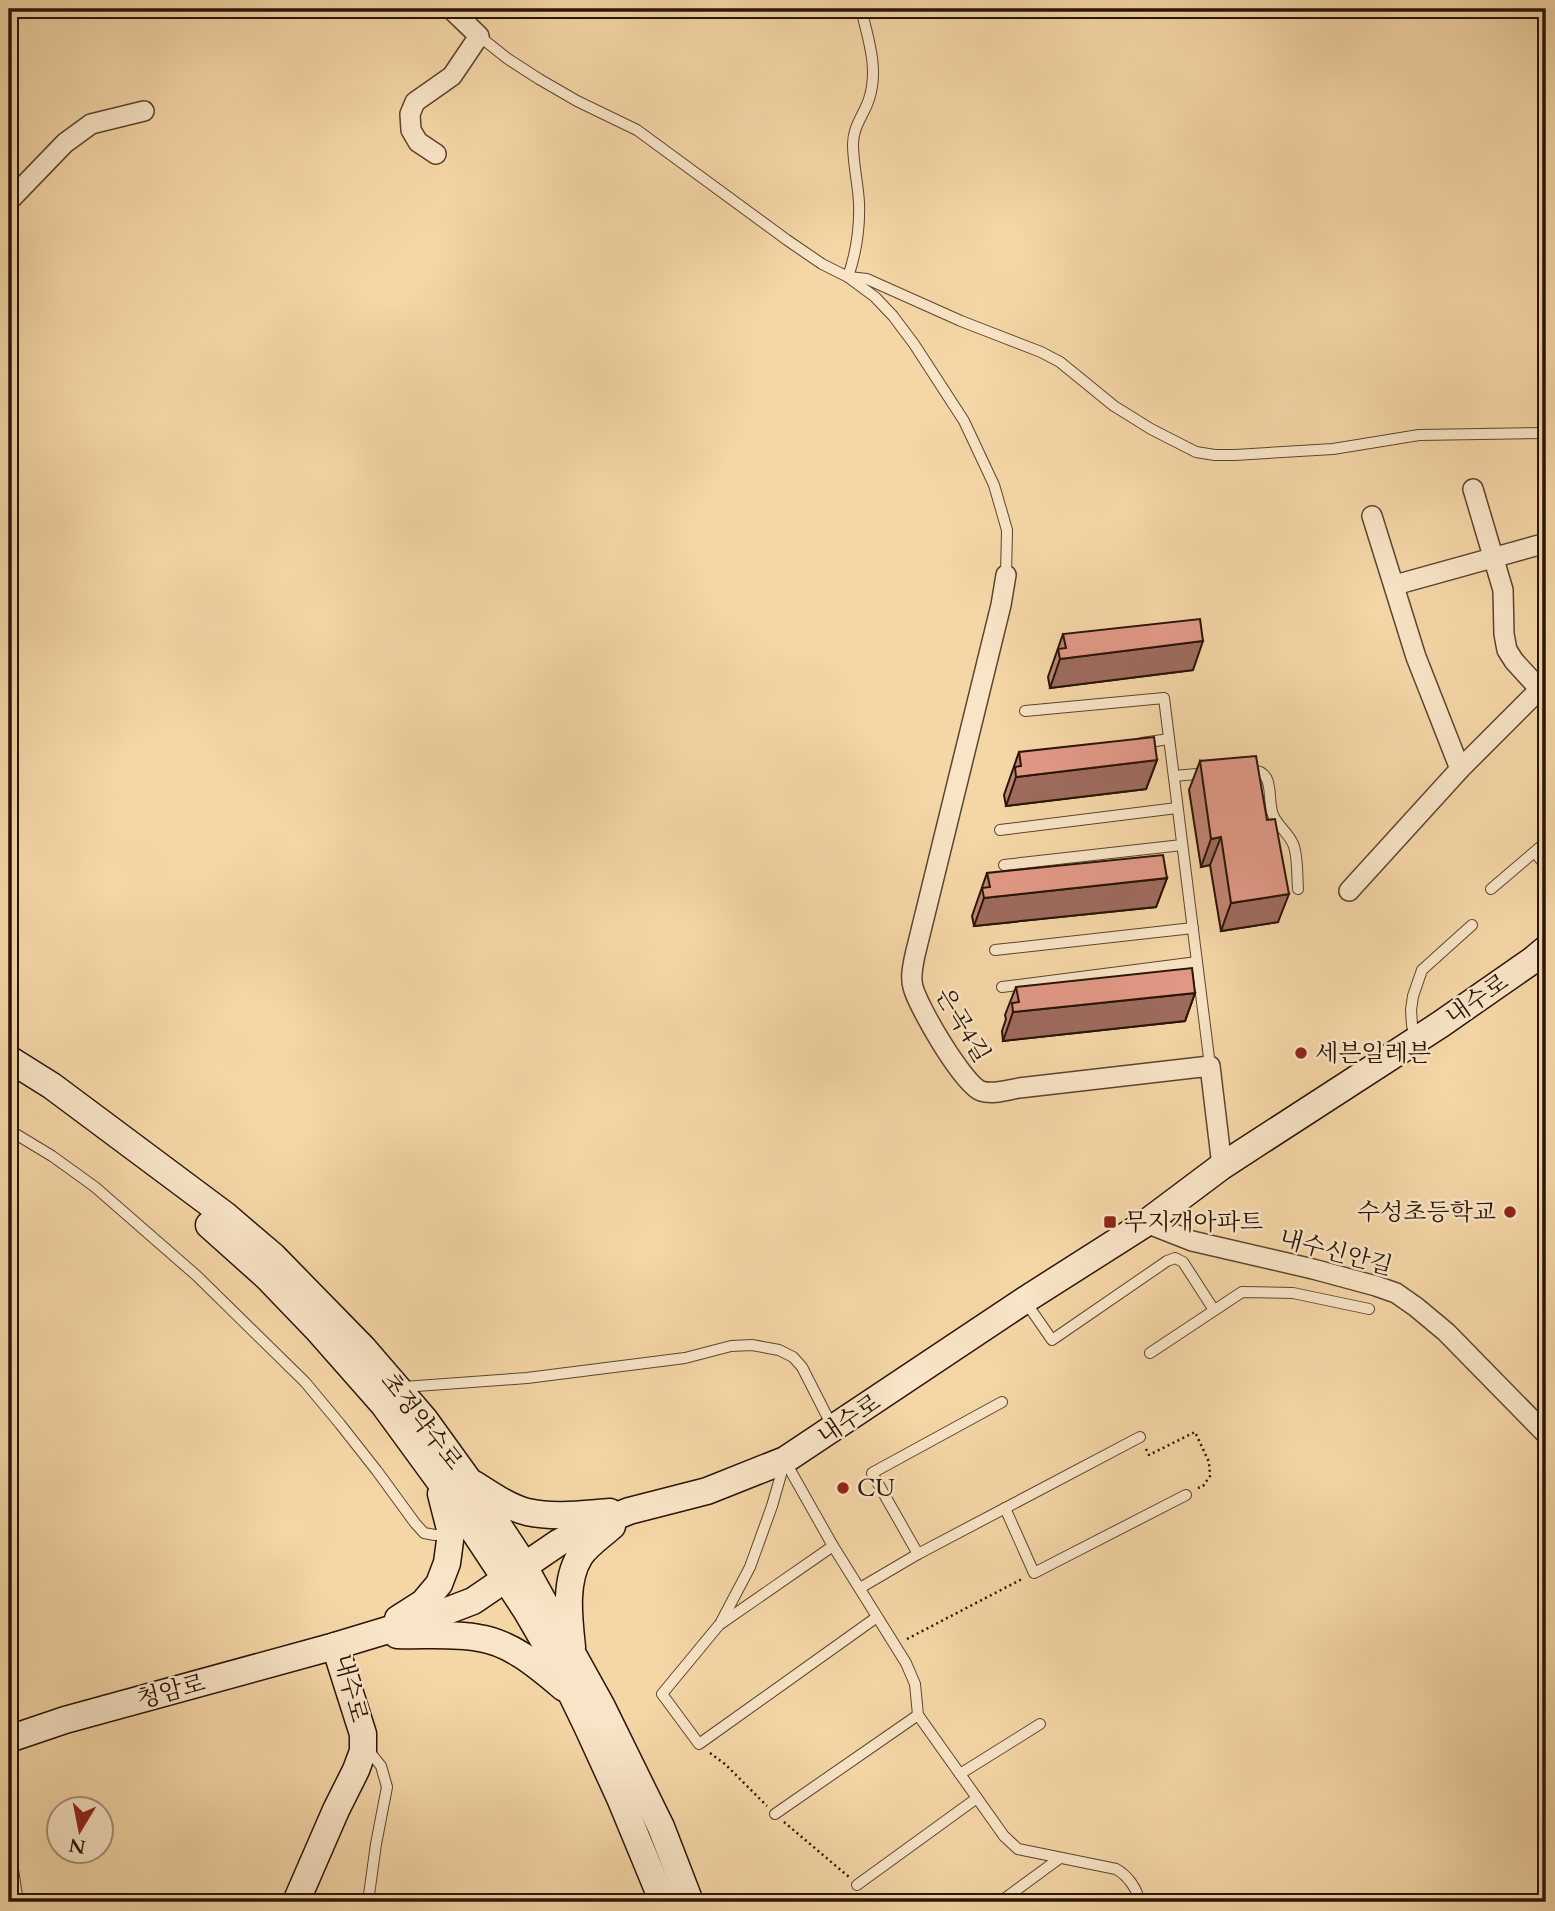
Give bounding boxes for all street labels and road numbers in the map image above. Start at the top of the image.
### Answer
street label: 내수로 [1439,966,1515,1033]
street label: 은곡4길 [927,982,998,1069]
street label: 내수신안길 [1276,1222,1396,1283]
street label: 초정약수로 [373,1365,470,1477]
street label: 내수로 [811,1386,887,1453]
street label: 내수로 [326,1650,375,1726]
street label: 청암로 [133,1667,209,1716]

